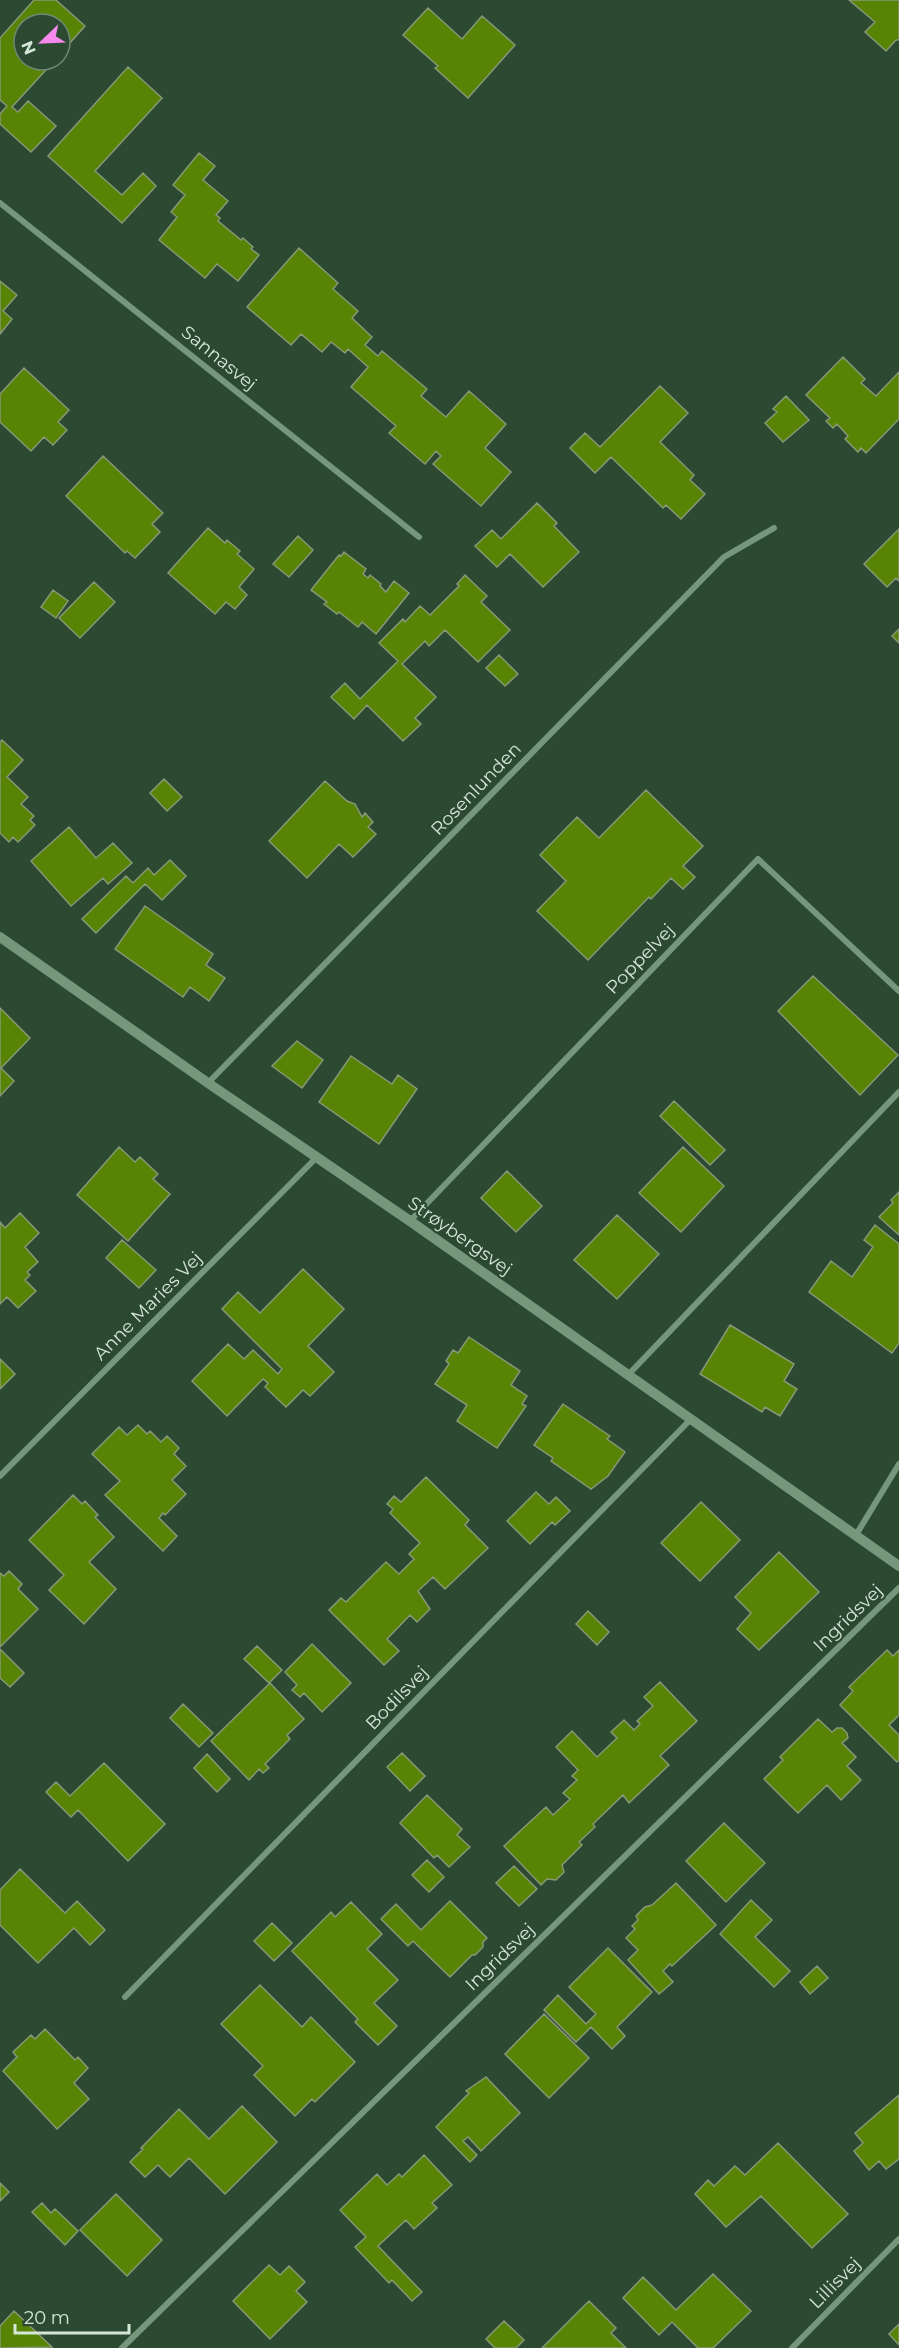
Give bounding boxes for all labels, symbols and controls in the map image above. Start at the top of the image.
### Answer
north arrow [12,12,72,72]
text: N [17,38,40,57]
street label: Sannasvej [177,321,261,395]
street label: Rosenlunden [426,738,526,840]
street label: Poppelvej [601,919,679,999]
street label: Strøybergsvej [404,1192,516,1280]
street label: Anne Maries Vej [89,1247,207,1365]
street label: Ingridsvej [809,1580,887,1656]
street label: Bodilsvej [361,1661,433,1735]
street label: Ingridsvej [461,1919,539,1995]
street label: Lillisvej [805,2253,865,2313]
scale bar [15,2297,129,2335]
text: 20 m [24,2307,70,2329]

